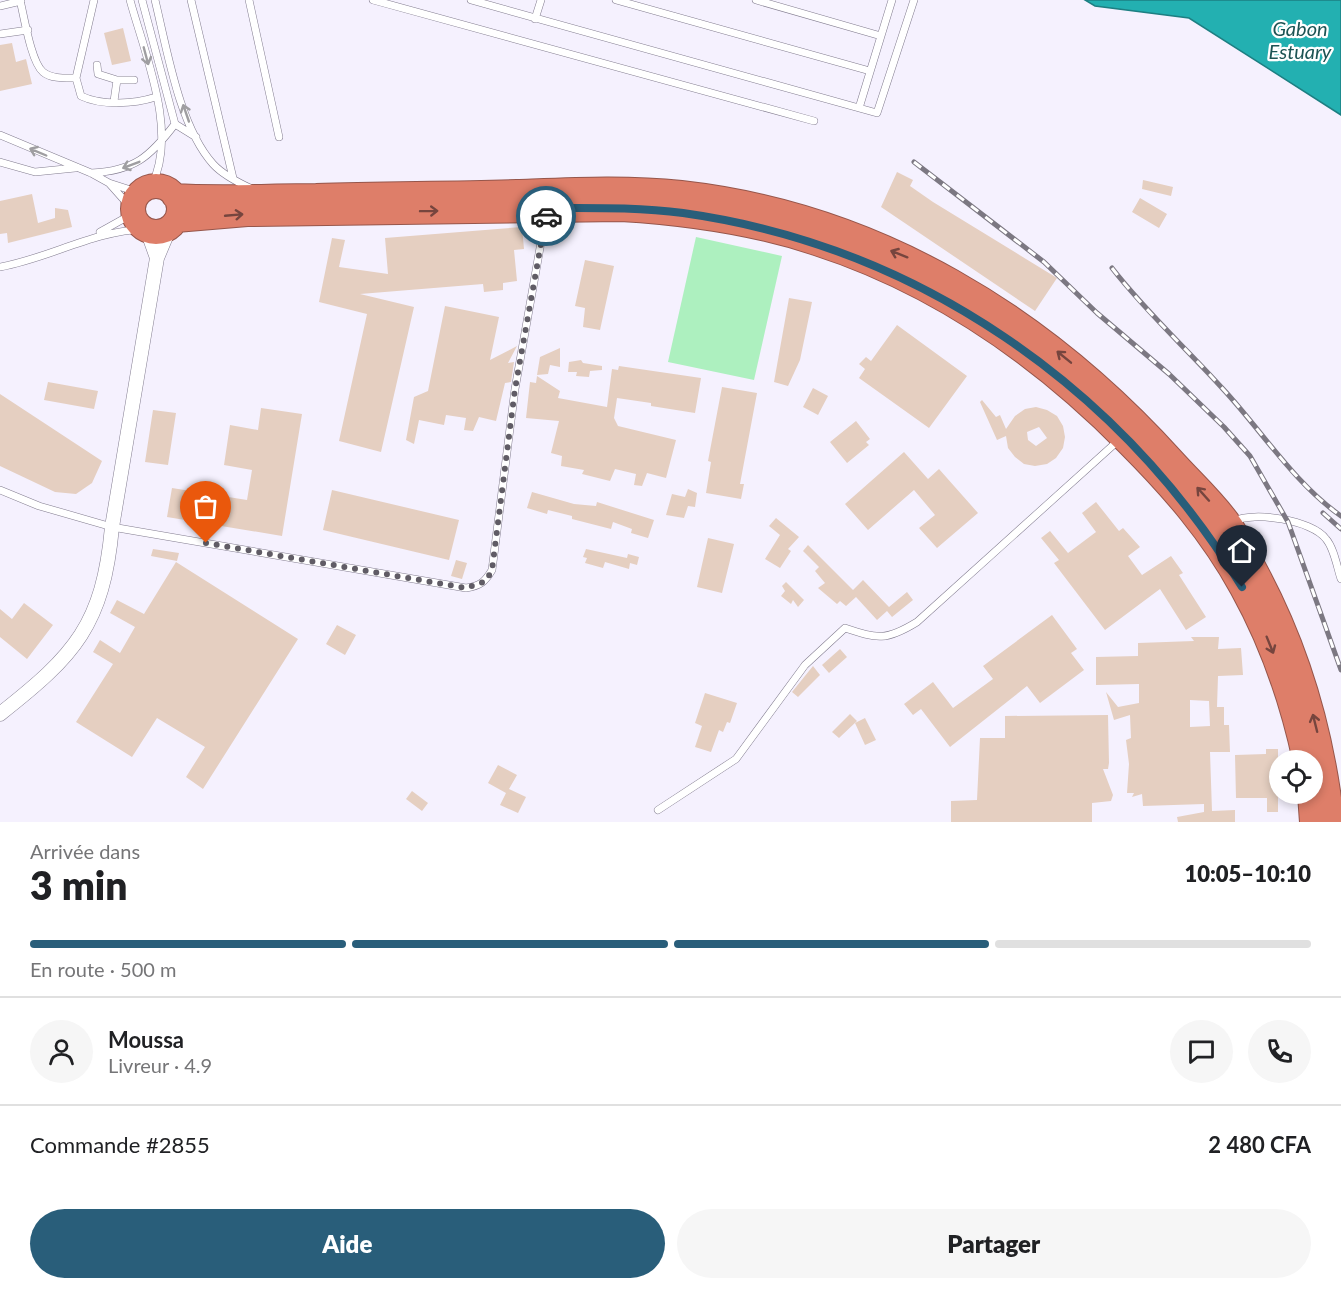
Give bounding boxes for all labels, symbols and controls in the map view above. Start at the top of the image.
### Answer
water label: Gabon Estuary [1269,16,1332,63]
one-way arrow [140,47,152,66]
one-way arrow [180,104,191,123]
one-way arrow [29,145,47,157]
one-way arrow [122,160,141,171]
courier [516,186,576,246]
icon: car [530,200,563,233]
one-way arrow [419,205,439,217]
one-way arrow [224,210,244,221]
one-way arrow [890,248,909,259]
one-way arrow [1057,350,1072,364]
pin [180,481,231,543]
one-way arrow [1196,486,1210,501]
icon: bag [189,490,222,523]
pin [1216,525,1267,587]
icon: home [1225,534,1258,567]
one-way arrow [1265,635,1276,654]
one-way arrow [1308,714,1320,733]
map controls [1269,750,1323,804]
button: locate [1269,750,1323,804]
text: Arrivée dans [30,839,140,863]
text: 10:05–10:10 [1185,860,1311,887]
text: 3 min [30,862,127,908]
text: En route · 500 m [30,957,176,981]
button: person [30,1020,93,1083]
button: chat [1170,1020,1233,1083]
button: phone [1248,1020,1311,1083]
text: Moussa [108,1026,184,1053]
text: Livreur · 4.9 [108,1053,212,1077]
text: Commande #2855 [30,1131,210,1158]
text: 2 480 CFA [1208,1131,1311,1158]
button: Aide [30,1209,665,1278]
button: Partager [677,1209,1311,1278]

